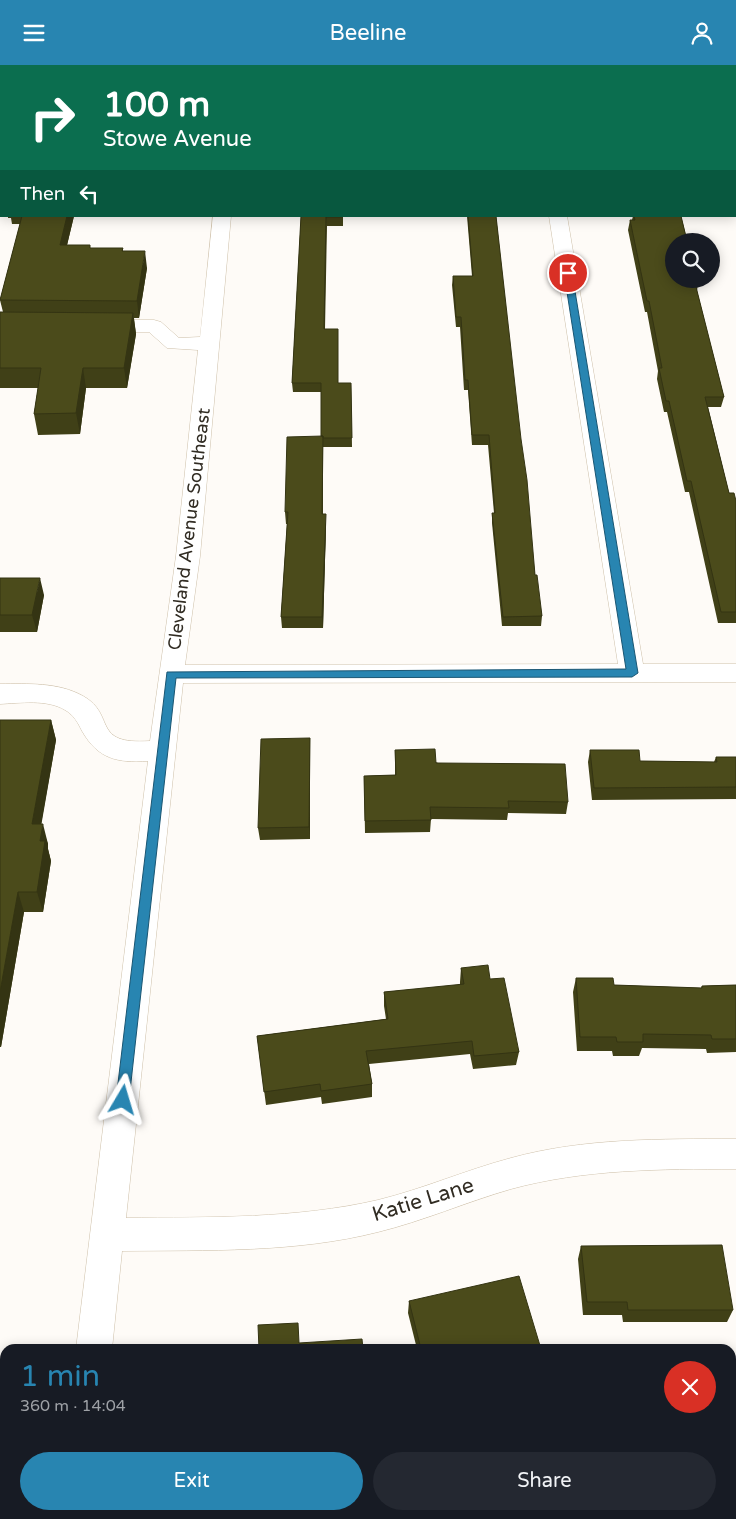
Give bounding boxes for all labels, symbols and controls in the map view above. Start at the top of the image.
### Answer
icon: menu [20,19,48,47]
icon: person [688,19,716,47]
text: Beeline [330,20,406,46]
text: 100 m [103,84,210,126]
icon: right [20,85,85,150]
text: Stowe Avenue [103,126,252,152]
icon: left [75,180,103,208]
text: Then [20,183,65,205]
map controls [665,233,720,288]
button: search [665,233,720,288]
pin [547,252,589,294]
icon: arrive [554,259,582,287]
street label: Cleveland Avenue Southeast [163,406,215,651]
position arrow [96,1073,148,1125]
street label: Katie Lane [369,1173,477,1227]
text: 1 min [20,1358,100,1395]
button: close [664,1361,716,1413]
text: 360 m · 14:04 [20,1396,126,1416]
button: Exit [20,1452,363,1510]
button: Share [373,1452,716,1510]

